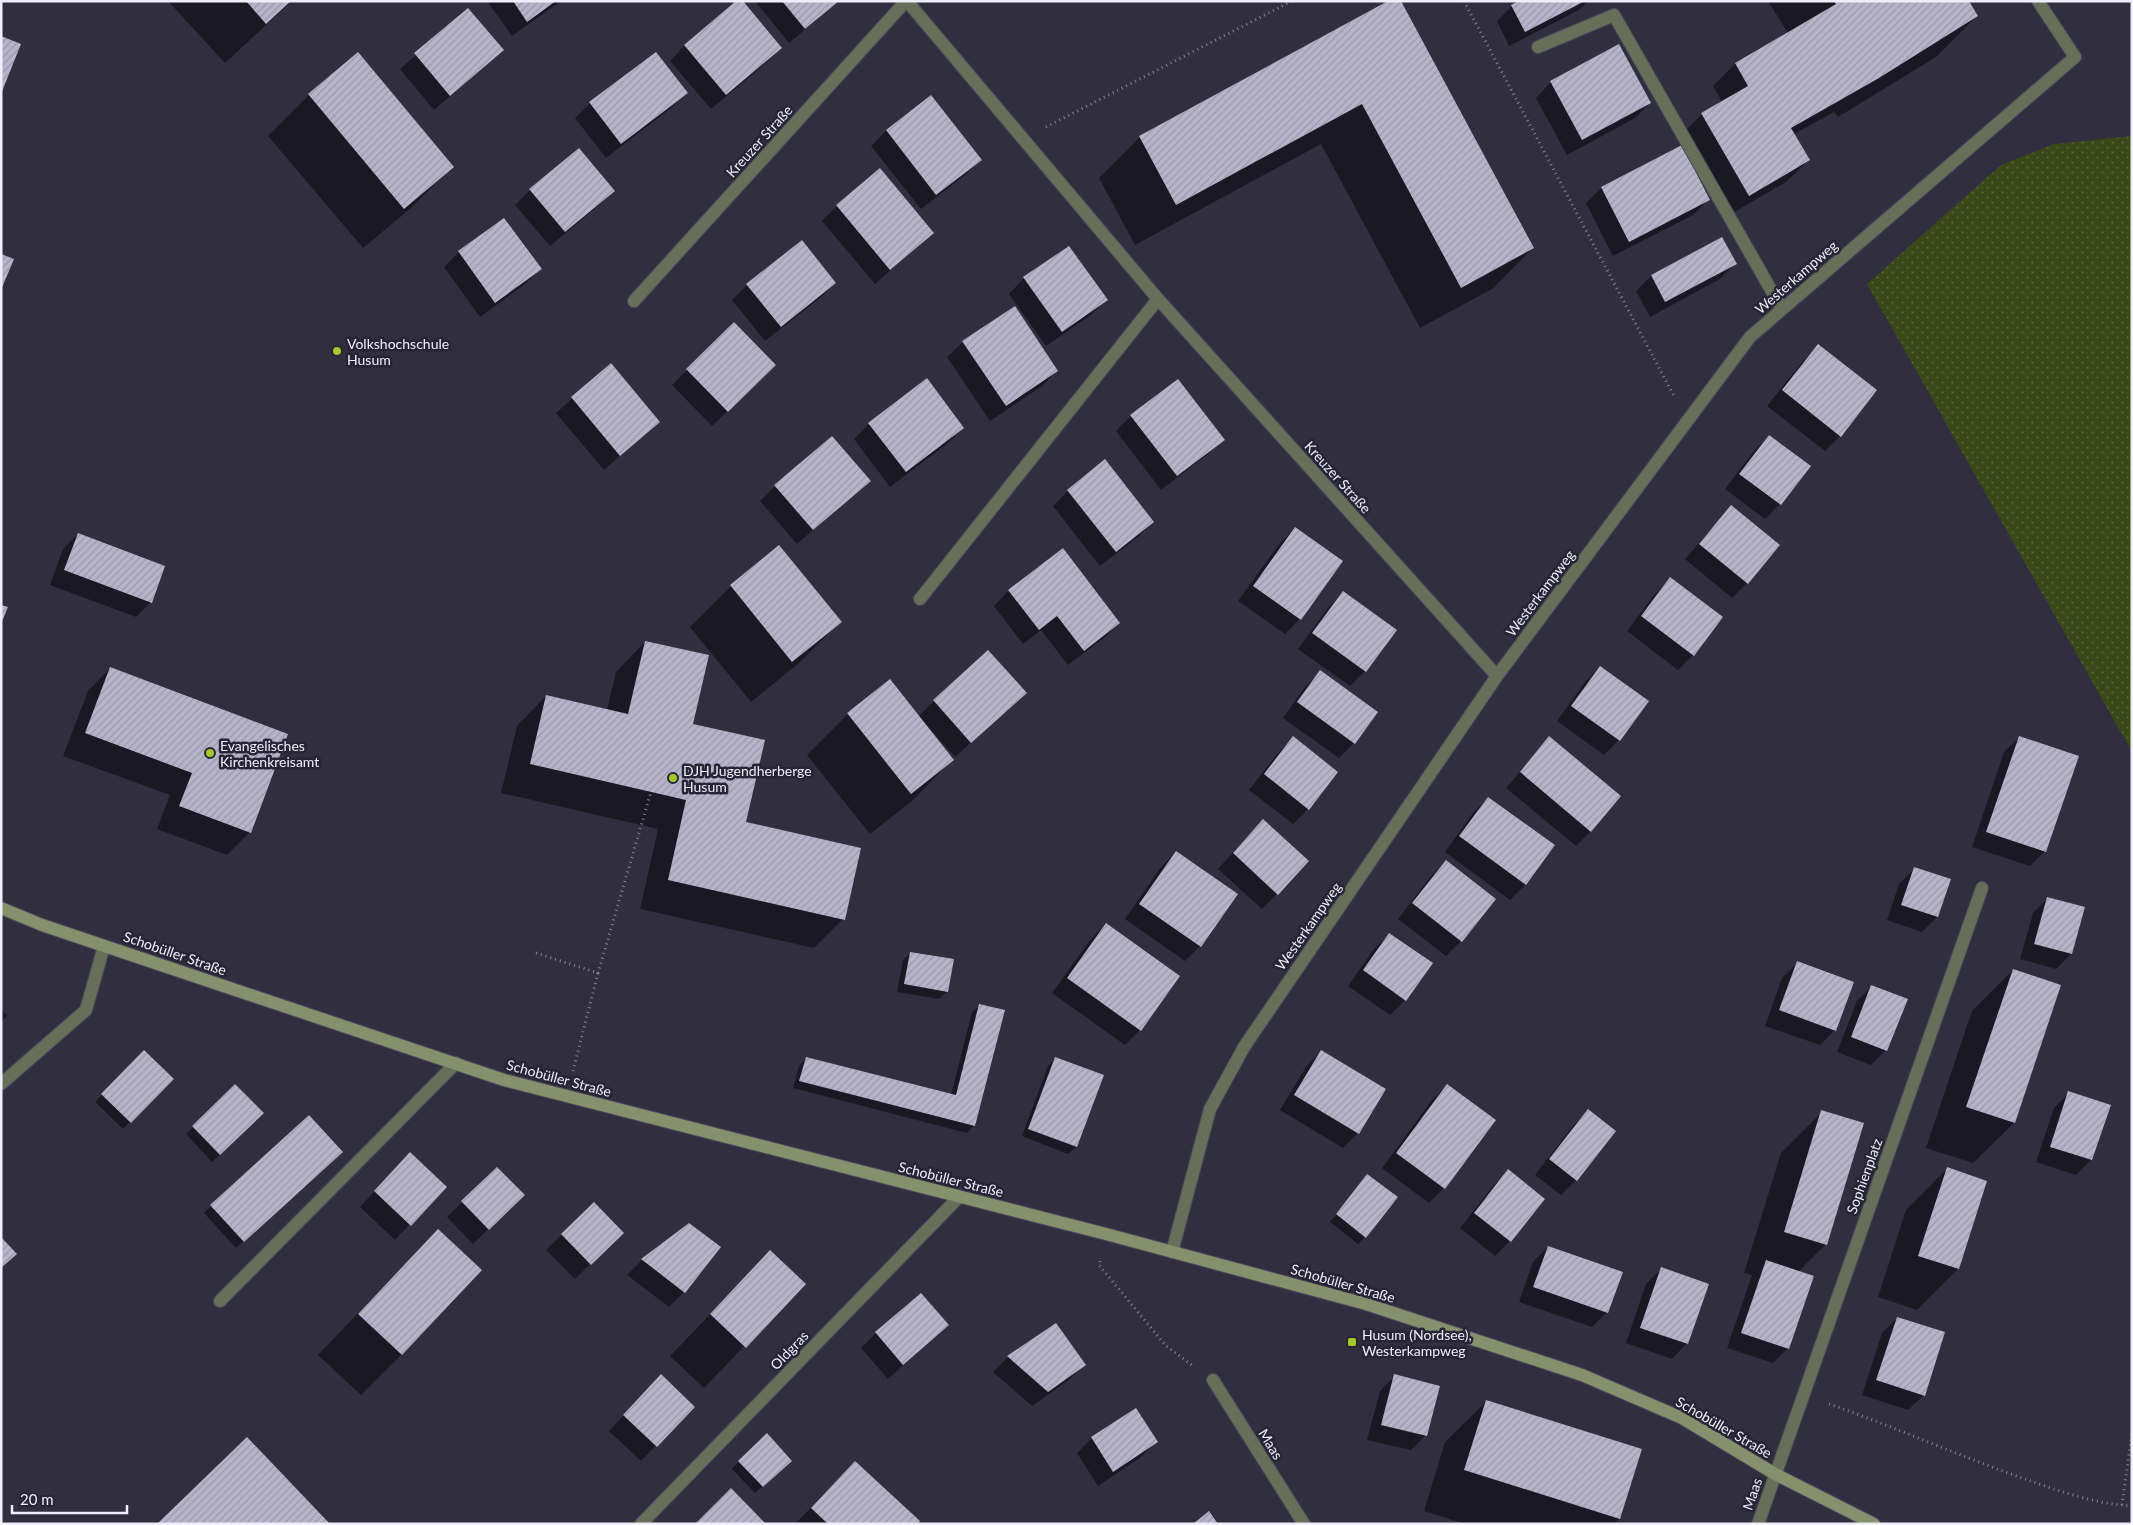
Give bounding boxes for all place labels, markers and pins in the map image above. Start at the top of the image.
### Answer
place label: Volkshochschule Husum [347,335,449,368]
marker: Volkshochschule Husum [331,345,343,357]
place label: Evangelisches Kirchenkreisamt [220,737,319,770]
marker: Evangelisches Kirchenkreisamt [204,747,216,759]
place label: DJH Jugendherberge Husum [683,762,812,795]
marker: DJH Jugendherberge Husum [667,772,679,784]
place label: Husum (Nordsee), Westerkampweg [1362,1326,1472,1359]
marker: Husum (Nordsee), Westerkampweg [1346,1336,1358,1348]

